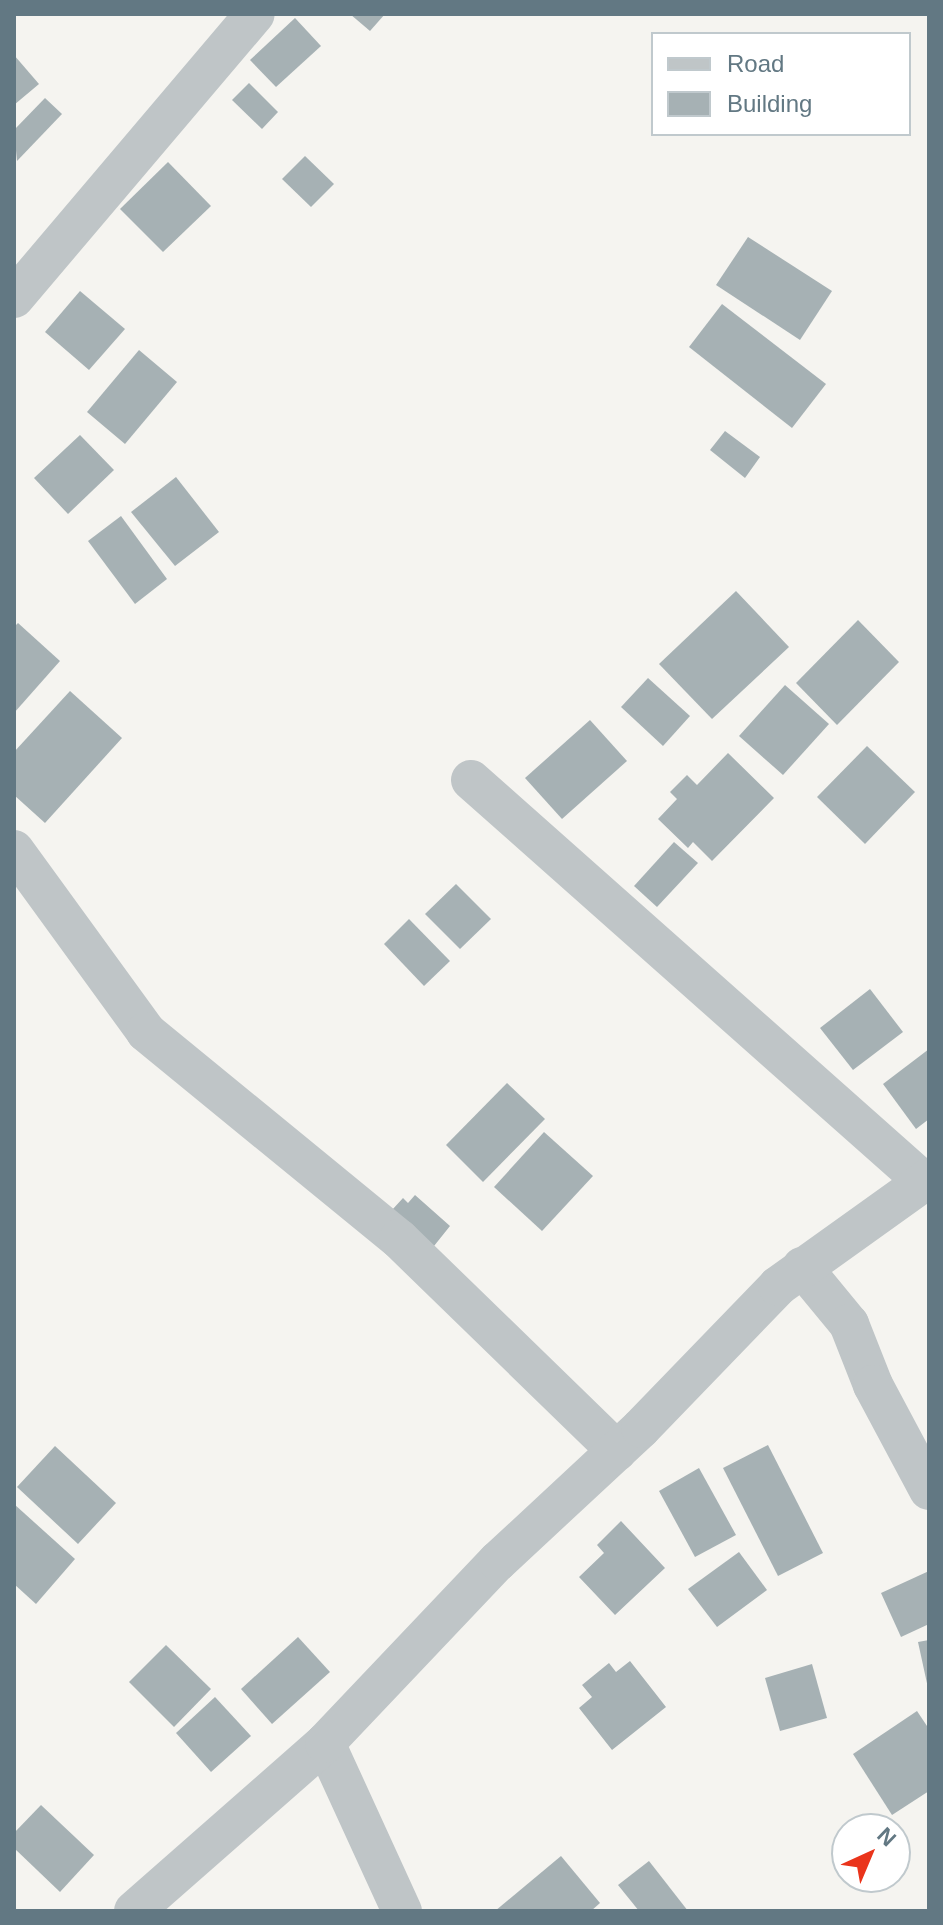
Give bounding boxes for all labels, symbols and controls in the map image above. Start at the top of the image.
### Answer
legend [651,32,911,136]
text: Road [727,50,784,77]
text: Building [727,90,812,117]
north arrow [831,1813,911,1893]
text: N [872,1822,901,1851]

